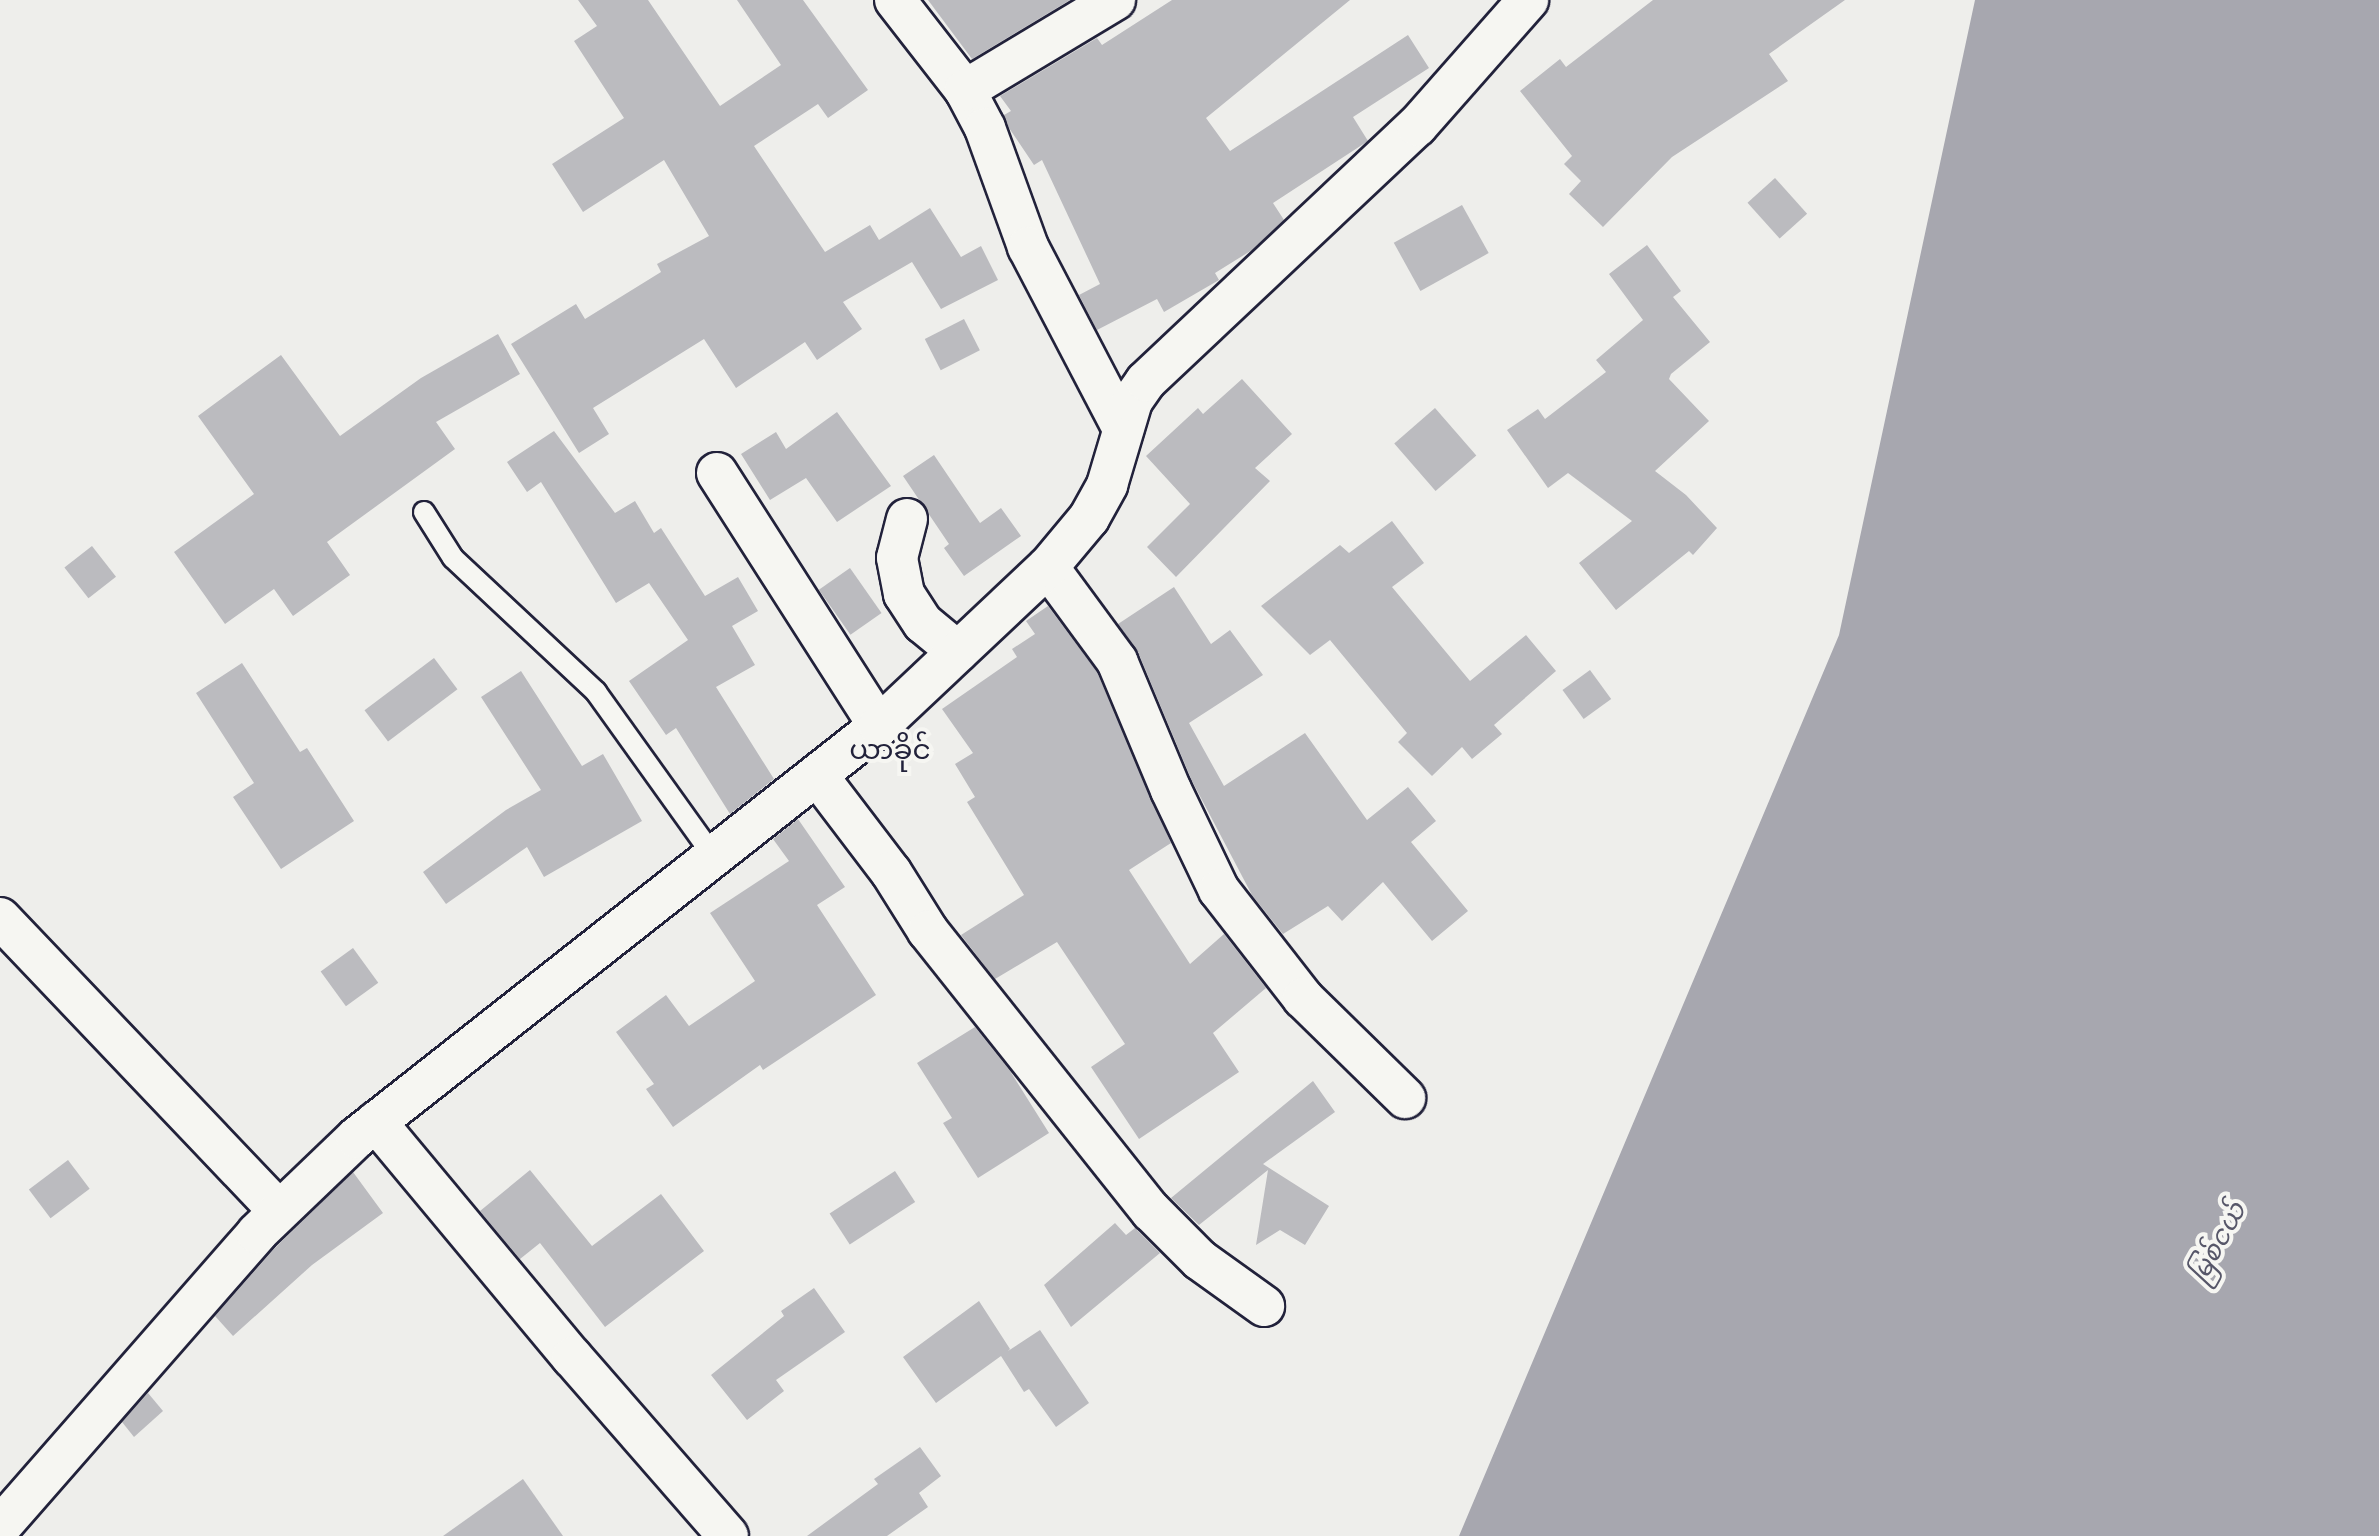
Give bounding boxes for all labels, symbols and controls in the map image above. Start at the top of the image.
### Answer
district label: ယာခိုင် [849,732,931,766]
water label: မြစ်ငယ် [2183,1197,2253,1289]

